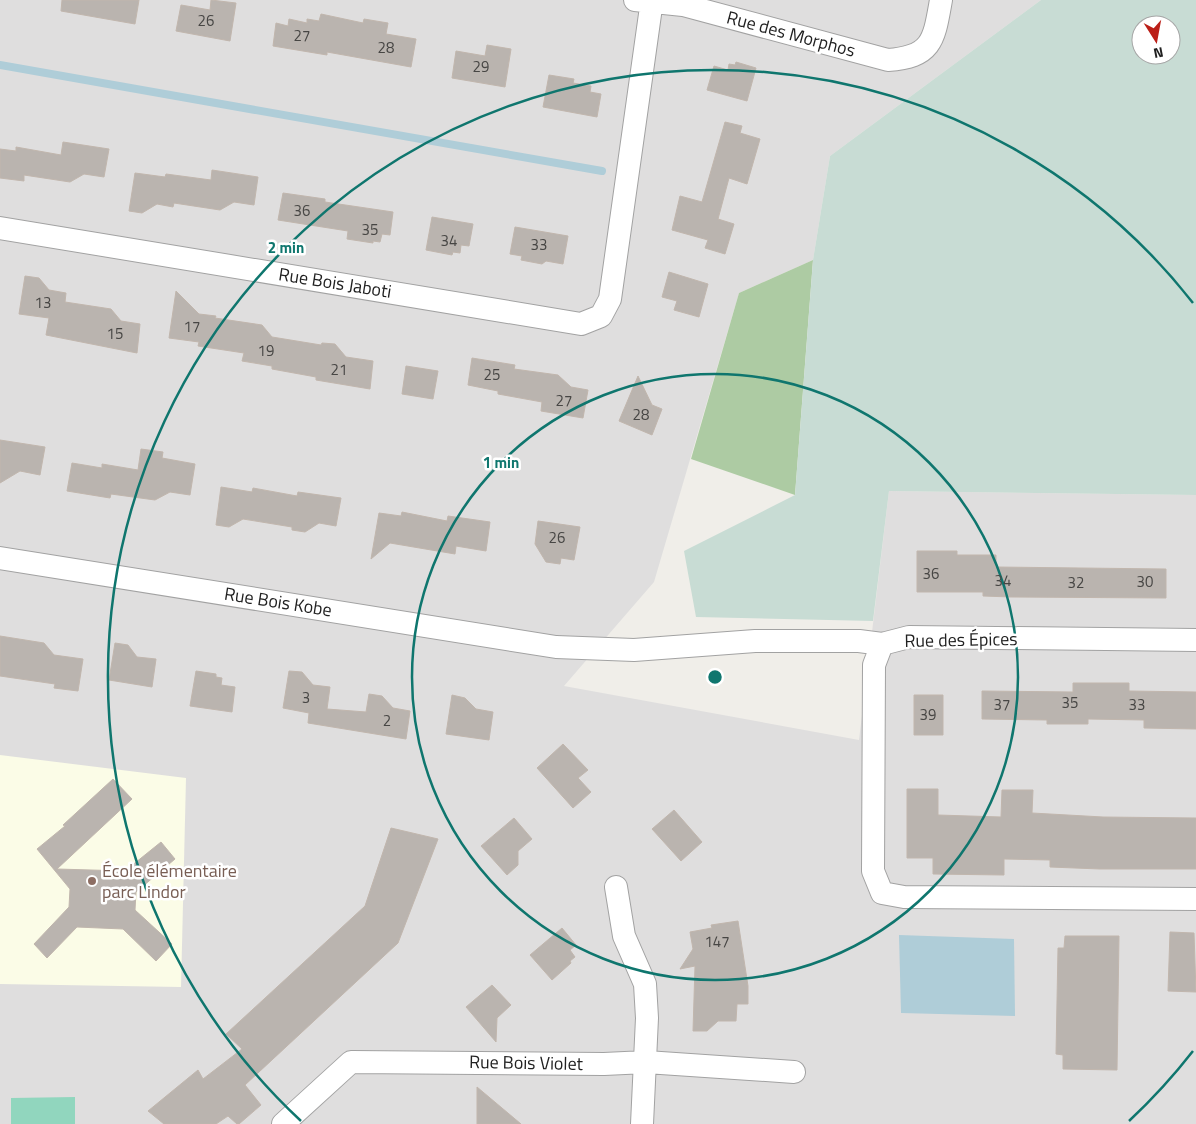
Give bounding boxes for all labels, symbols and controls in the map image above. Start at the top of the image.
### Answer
street label: Rue des Morphos [724,3,859,64]
house number: 26 [198,9,214,32]
north arrow [1131,15,1181,65]
house number: 27 [294,24,310,47]
house number: 28 [378,36,394,59]
text: N [1152,42,1165,64]
house number: 29 [473,55,489,78]
house number: 36 [294,199,310,222]
house number: 35 [362,218,378,241]
house number: 34 [441,229,457,252]
house number: 33 [531,233,547,256]
text: 2 min [268,236,304,259]
street label: Rue Bois Jaboti [277,260,393,305]
house number: 13 [35,291,51,314]
house number: 17 [184,315,200,338]
house number: 15 [107,322,123,345]
house number: 19 [258,339,274,362]
house number: 21 [331,358,347,381]
house number: 25 [484,363,500,386]
house number: 27 [556,389,572,412]
house number: 28 [633,403,649,426]
text: 1 min [483,451,519,474]
house number: 26 [549,526,565,549]
house number: 36 [923,562,939,585]
house number: 34 [995,569,1011,592]
house number: 30 [1137,570,1153,593]
house number: 32 [1068,571,1084,594]
street label: Rue Bois Kobe [222,580,334,623]
street label: Rue des Épices [904,625,1018,654]
centre of rings [706,668,724,686]
house number: 3 [302,686,310,709]
house number: 35 [1062,691,1078,714]
house number: 37 [994,693,1010,716]
house number: 33 [1129,693,1145,716]
house number: 39 [920,703,936,726]
house number: 2 [383,709,391,732]
place label: École élémentaire parc Lindor [102,857,237,905]
marker: École élémentaire parc Lindor [86,875,98,887]
house number: 147 [704,930,730,953]
street label: Rue Bois Violet [469,1048,584,1077]

